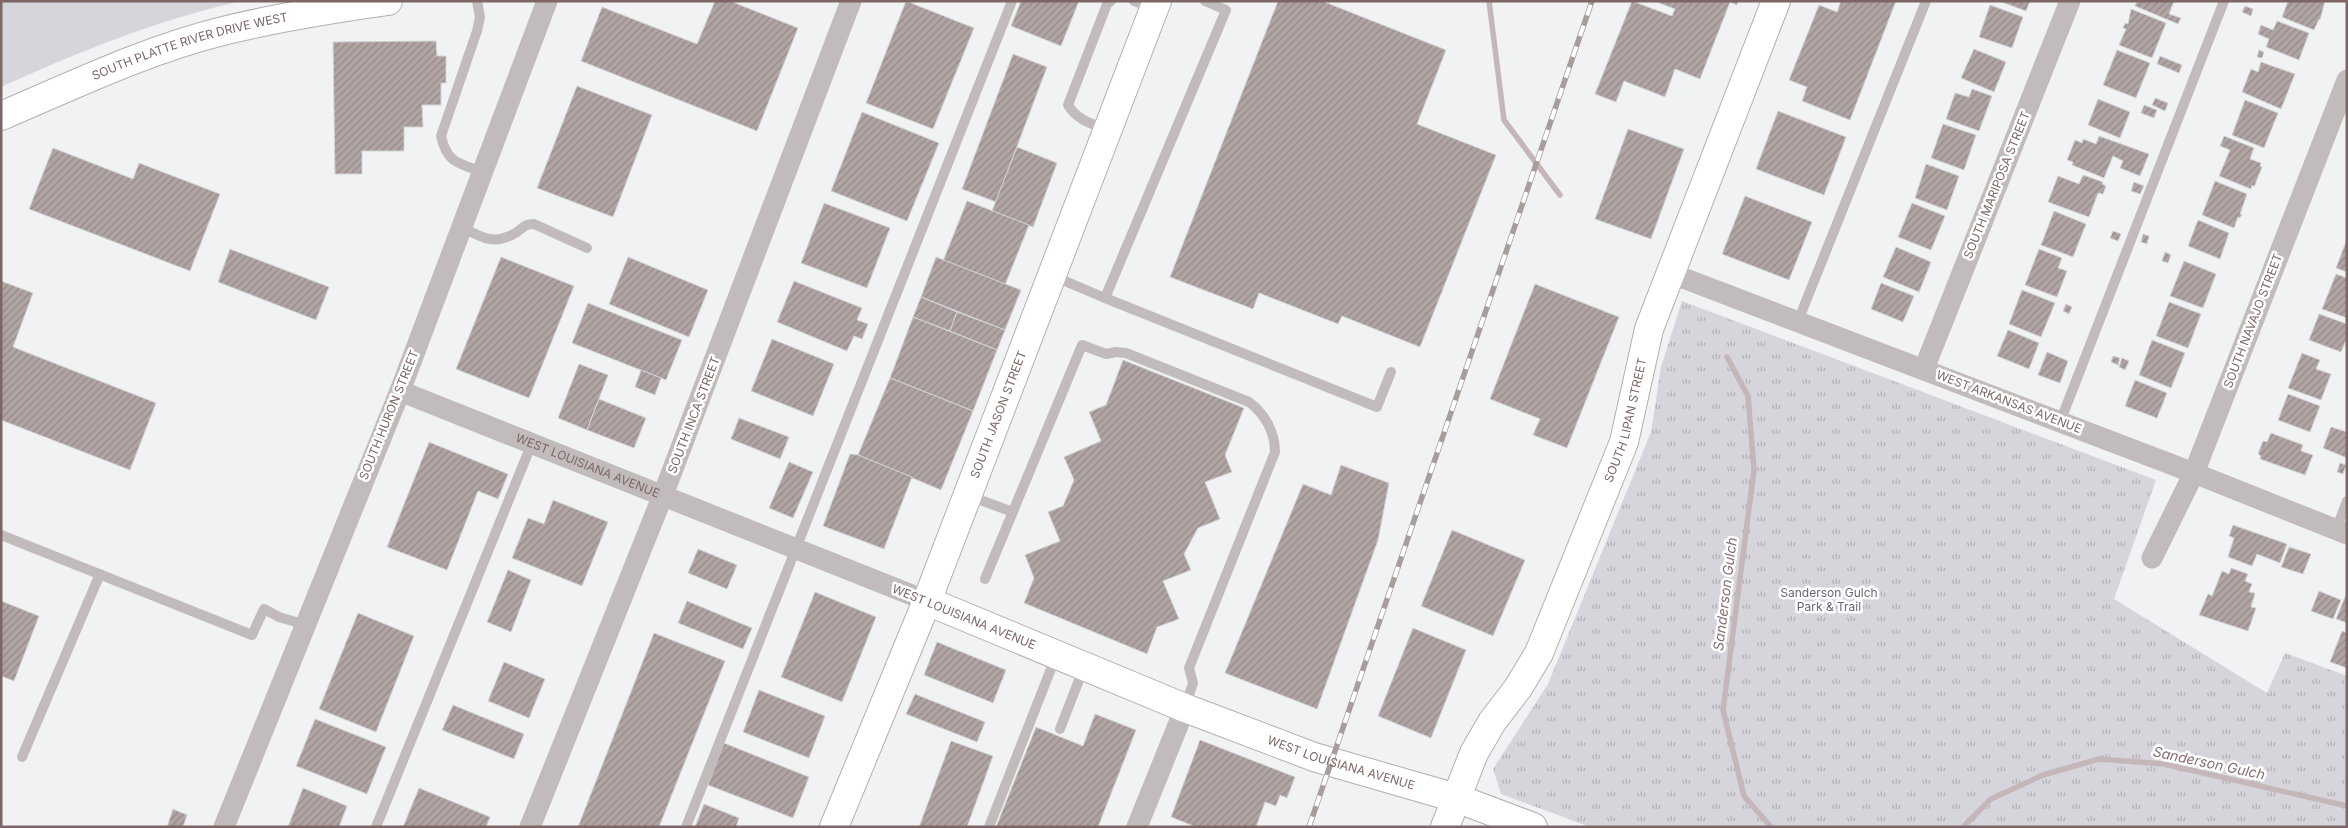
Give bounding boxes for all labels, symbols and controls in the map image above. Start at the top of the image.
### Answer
street label: SOUTH PLATTE RIVER DRIVE WEST [90,9,289,83]
street label: SOUTH MARIPOSA STREET [1960,109,2033,261]
street label: SOUTH NAVAJO STREET [2220,251,2285,390]
street label: SOUTH HURON STREET [356,348,421,482]
street label: SOUTH JASON STREET [967,348,1029,480]
street label: SOUTH INCA STREET [664,354,723,475]
street label: SOUTH LIPAN STREET [1601,356,1649,484]
street label: WEST ARKANSAS AVENUE [1934,367,2084,436]
street label: WEST LOUISIANA AVENUE [514,430,662,501]
water label: Sanderson Gulch [1709,536,1740,652]
street label: WEST LOUISIANA AVENUE [890,581,1038,652]
park label: Sanderson Gulch Park & Trail [1780,585,1878,614]
street label: WEST LOUISIANA AVENUE [1266,732,1417,793]
water label: Sanderson Gulch [2152,742,2267,783]

